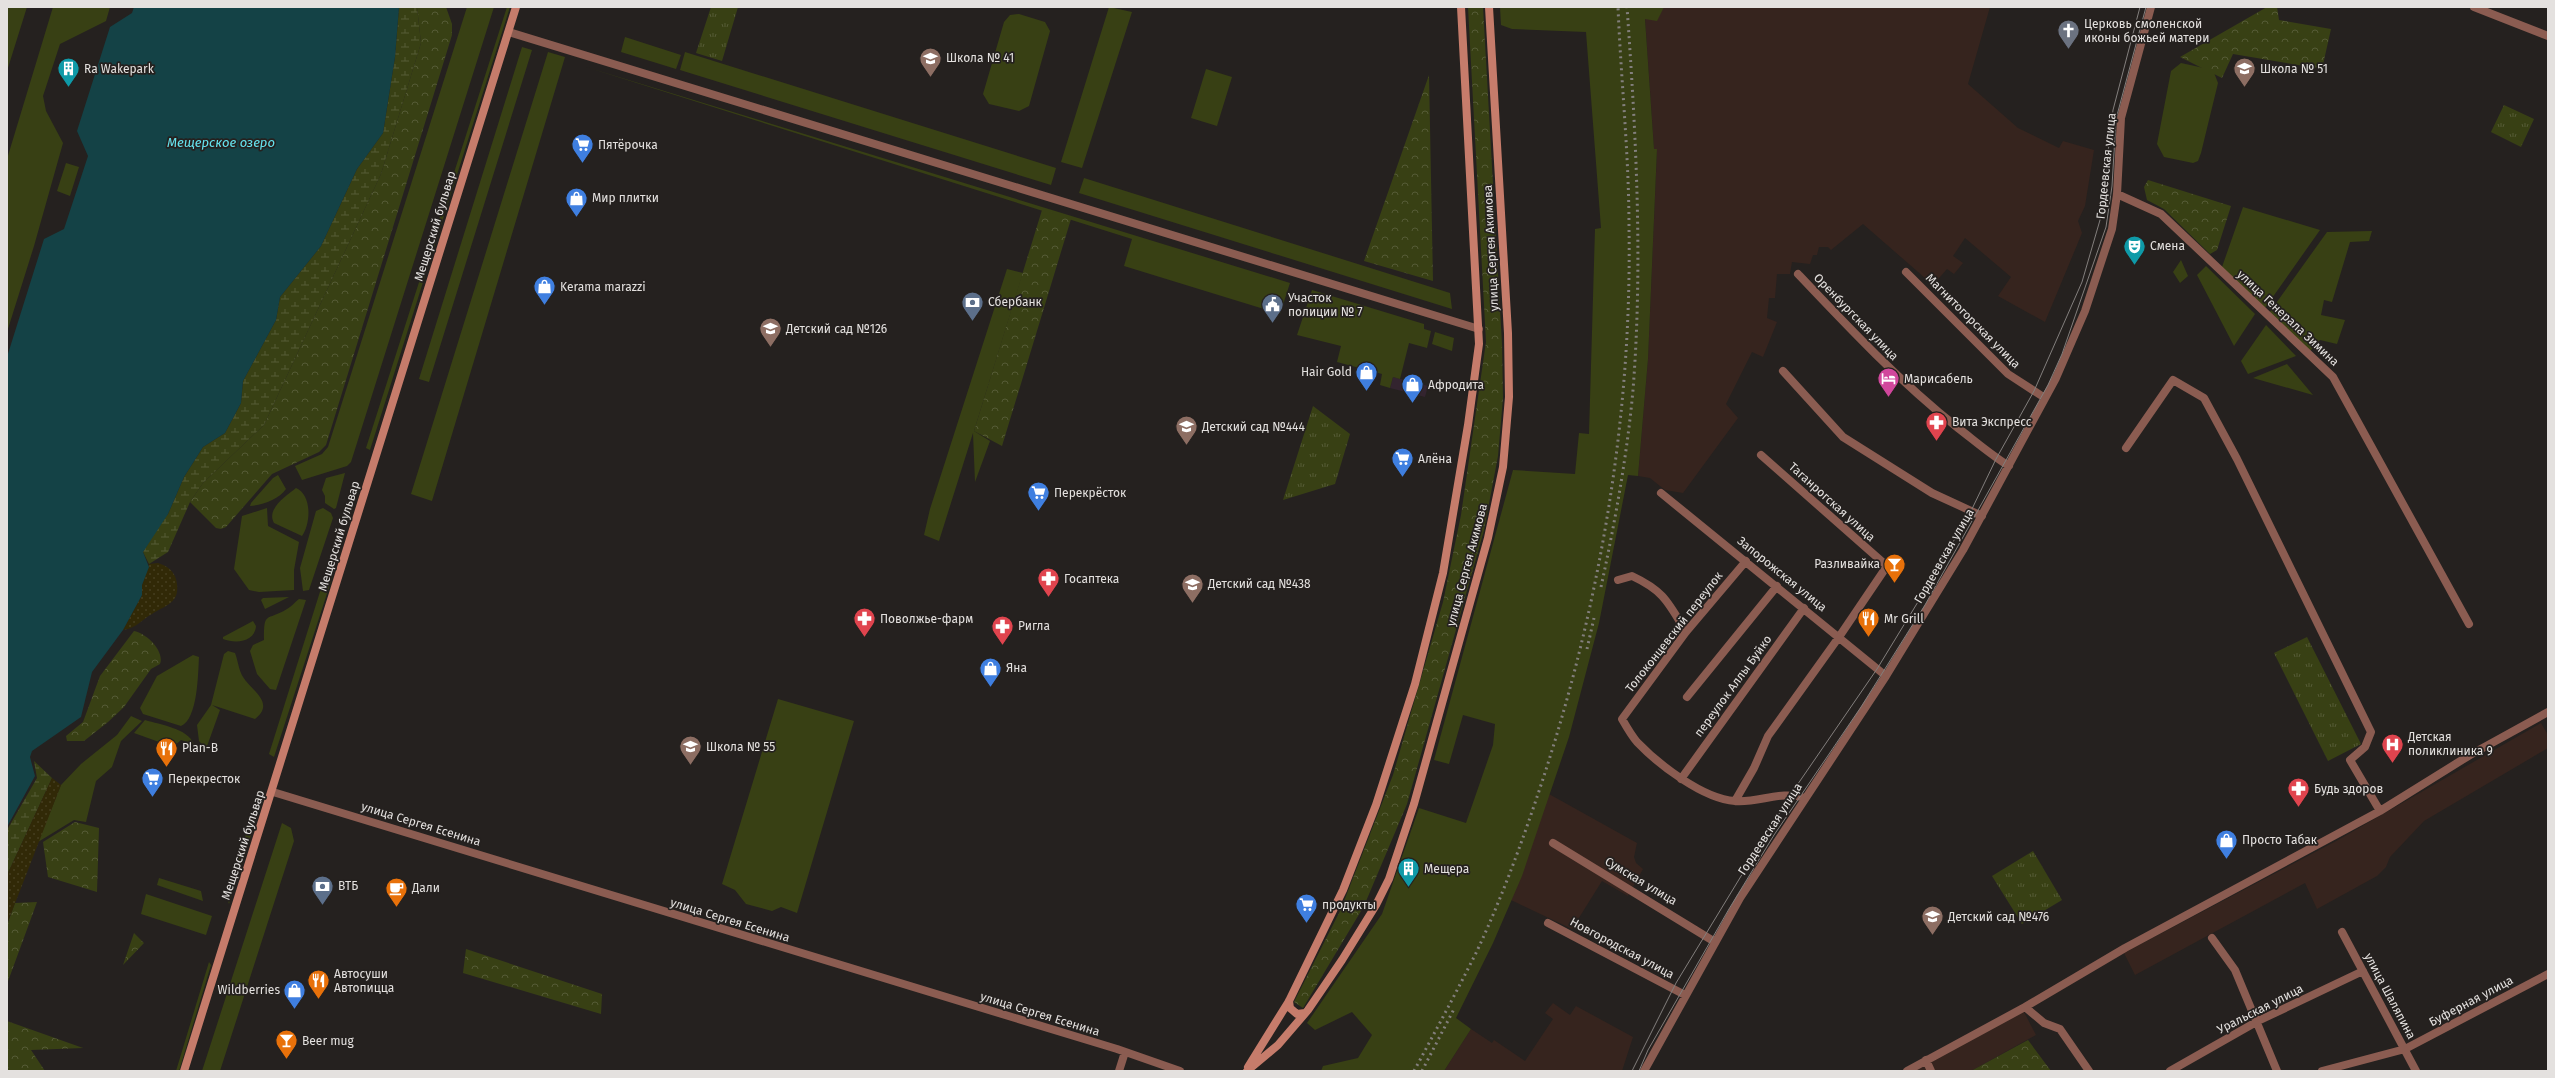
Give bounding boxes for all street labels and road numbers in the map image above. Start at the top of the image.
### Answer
street label: Гордеевская улица [2093,112,2119,220]
street label: Мещерский бульвар [412,169,458,283]
street label: улица Сергея Акимова [1481,185,1501,311]
street label: улица Генерала Зимина [2234,267,2342,369]
street label: Оренбургская улица [1811,271,1901,363]
street label: Магнитогорская улица [1923,271,2023,371]
street label: Таганрогская улица [1786,460,1878,544]
street label: Мещерский бульвар [316,479,362,593]
street label: улица Сергея Акимова [1444,502,1490,628]
street label: Гордеевская улица [1911,506,1977,606]
street label: Запорожская улица [1734,534,1830,614]
street label: Толоконцевский переулок [1622,568,1726,695]
street label: переулок Аллы Буйко [1691,632,1775,740]
street label: Гордеевская улица [1735,780,1805,878]
street label: Мещерский бульвар [219,788,267,902]
street label: улица Сергея Есенина [360,799,482,849]
street label: Сумская улица [1602,854,1680,908]
street label: улица Сергея Есенина [669,895,791,945]
street label: Новгородская улица [1567,915,1677,981]
street label: улица Шаляпина [2361,950,2419,1042]
street label: Буферная улица [2427,973,2515,1029]
street label: Уральская улица [2215,981,2305,1037]
street label: улица Сергея Есенина [979,989,1101,1039]

